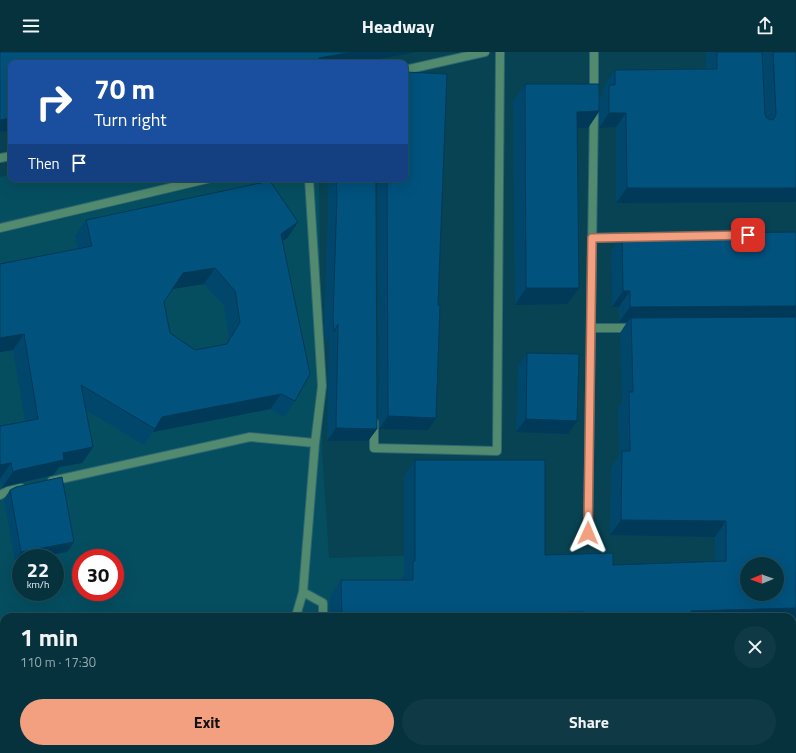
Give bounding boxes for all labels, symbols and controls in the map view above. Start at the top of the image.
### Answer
text: Headway [362,13,434,40]
icon: menu [20,15,42,37]
icon: share [754,15,776,37]
text: 70 m [94,67,155,110]
icon: right [28,76,80,128]
text: Turn right [94,106,167,133]
text: Then [28,152,60,175]
icon: arrive [68,152,90,174]
pin [731,218,765,252]
icon: arrive [737,224,759,246]
position arrow [567,512,609,554]
speed limit sign: 30 [72,549,124,601]
text: 22 [27,554,49,585]
north arrow [740,557,784,601]
map controls [740,557,784,601]
text: km/h [27,577,49,592]
text: 1 min [20,619,78,655]
button: close [734,626,776,668]
text: 110 m · 17:30 [20,652,96,672]
button: Exit [20,699,394,745]
button: Share [402,699,776,745]

